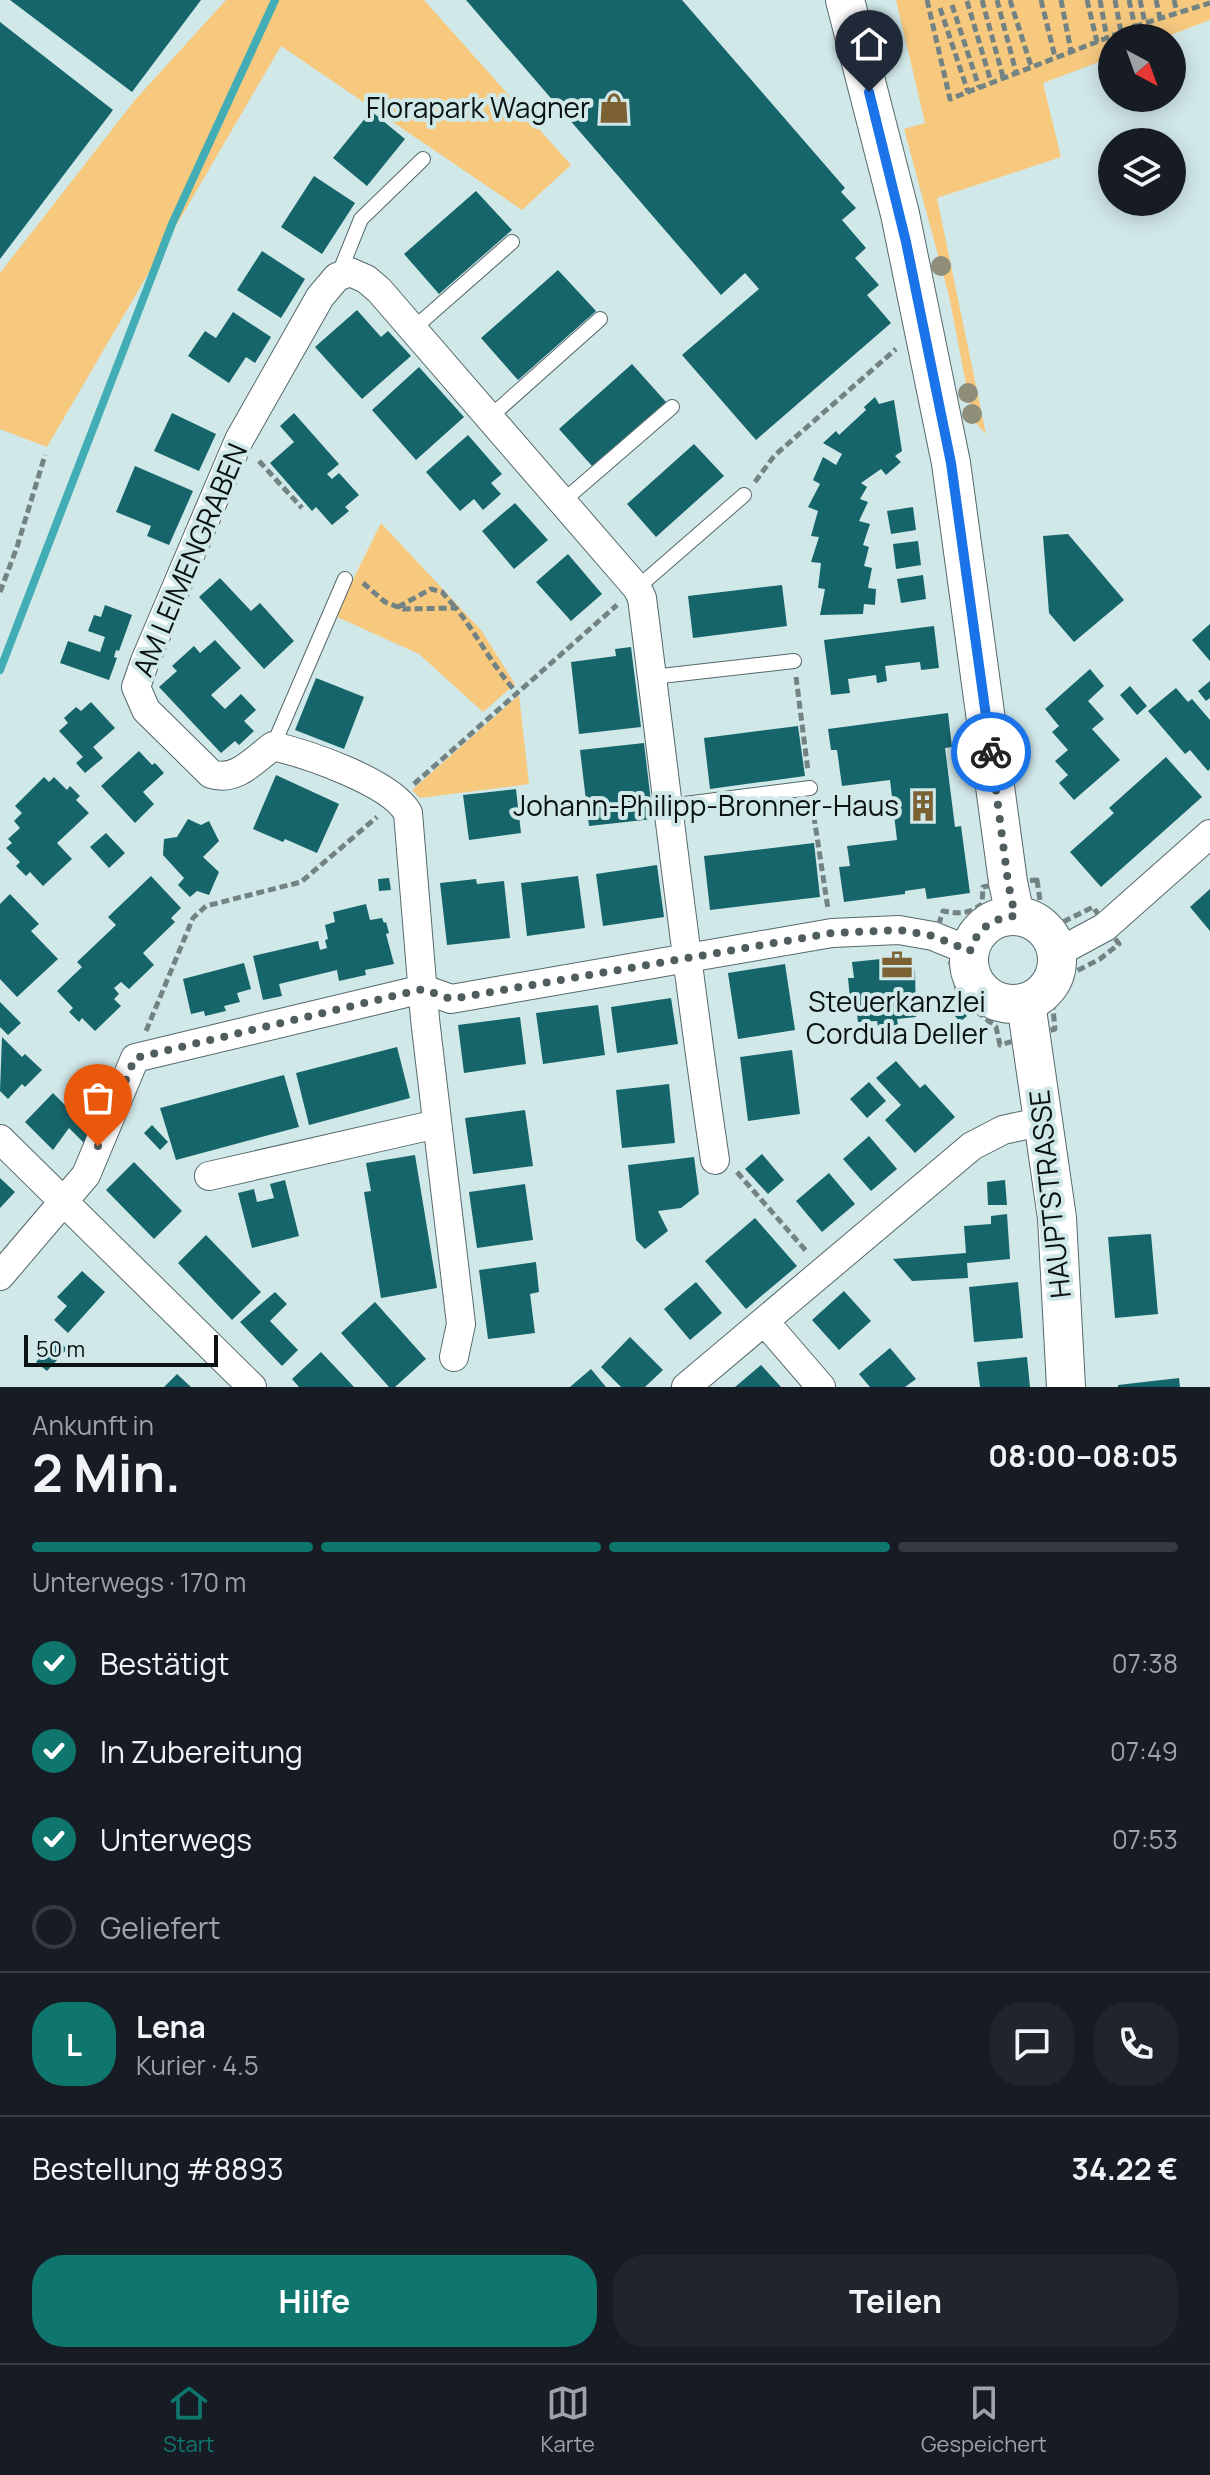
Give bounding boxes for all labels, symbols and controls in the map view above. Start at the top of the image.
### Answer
pin [835,10,903,92]
icon: home [847,22,891,66]
north arrow [1098,24,1186,112]
map controls [1098,24,1186,216]
place label: Florapark Wagner [366,88,590,126]
shop icon: Florapark Wagner [597,91,631,125]
button: layers [1098,128,1186,216]
street label: AM LEIMENGRABEN [123,437,255,682]
courier [951,712,1031,792]
icon: bike [969,730,1013,774]
place label: Johann-Philipp-Bronner-Haus [513,786,899,824]
building icon: Johann-Philipp-Bronner-Haus [906,789,940,823]
office icon: Steuerkanzlei Cordula Deller [880,948,914,982]
place label: Steuerkanzlei Cordula Deller [806,982,988,1052]
pin [64,1064,132,1146]
icon: bag [76,1076,120,1120]
street label: HAUPTSTRASSE [1019,1088,1079,1300]
scale bar [24,1331,218,1367]
text: 50 m [36,1334,85,1364]
text: Ankunft in [32,1407,154,1443]
text: 08:00–08:05 [988,1435,1178,1476]
text: 2 Min. [32,1437,181,1508]
text: Unterwegs · 170 m [32,1564,246,1600]
icon: check [32,1641,76,1685]
text: Bestätigt [100,1643,229,1684]
text: 07:38 [1112,1645,1178,1681]
icon: check [32,1729,76,1773]
text: In Zubereitung [100,1731,303,1772]
text: 07:49 [1110,1733,1178,1769]
icon: check [32,1817,76,1861]
text: Unterwegs [100,1819,252,1860]
text: 07:53 [1112,1821,1178,1857]
text: Geliefert [100,1907,221,1948]
button: chat [990,2002,1074,2086]
button: phone [1094,2002,1178,2086]
text: Lena [136,2006,206,2047]
text: L [66,2024,82,2065]
text: Kurier · 4.5 [136,2047,259,2083]
text: Bestellung #8893 [32,2148,284,2189]
text: 34.22 € [1072,2148,1178,2189]
button: Hilfe [32,2255,597,2347]
button: Teilen [613,2255,1178,2347]
tab: Start [163,2381,214,2459]
tab: Karte [541,2381,595,2459]
tab: Gespeichert [921,2381,1047,2459]

